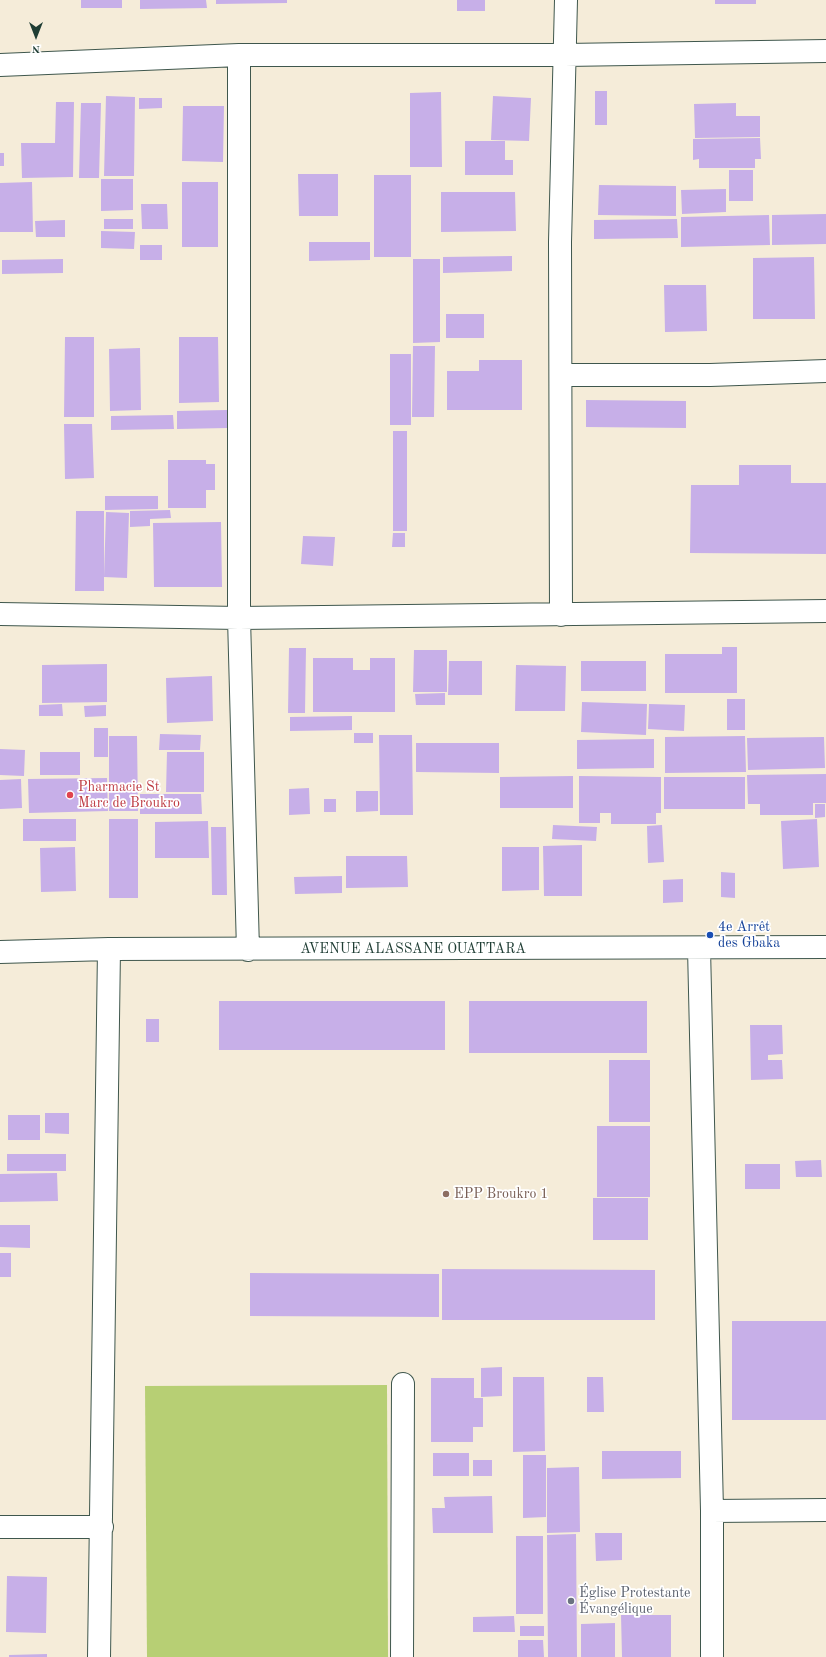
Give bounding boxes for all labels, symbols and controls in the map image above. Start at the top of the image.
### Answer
north arrow [16,16,56,56]
text: N [32,43,40,54]
place label: Pharmacie St Marc de Broukro [78,779,180,812]
marker: Pharmacie St Marc de Broukro [65,790,75,800]
place label: 4e Arrêt des Gbaka [718,919,780,952]
marker: 4e Arrêt des Gbaka [705,930,715,940]
street label: AVENUE ALASSANE OUATTARA [300,941,526,957]
place label: EPP Broukro 1 [454,1186,548,1202]
marker: EPP Broukro 1 [441,1189,451,1199]
place label: Église Protestante Évangélique [579,1585,691,1618]
marker: Église Protestante Évangélique [566,1596,576,1606]

